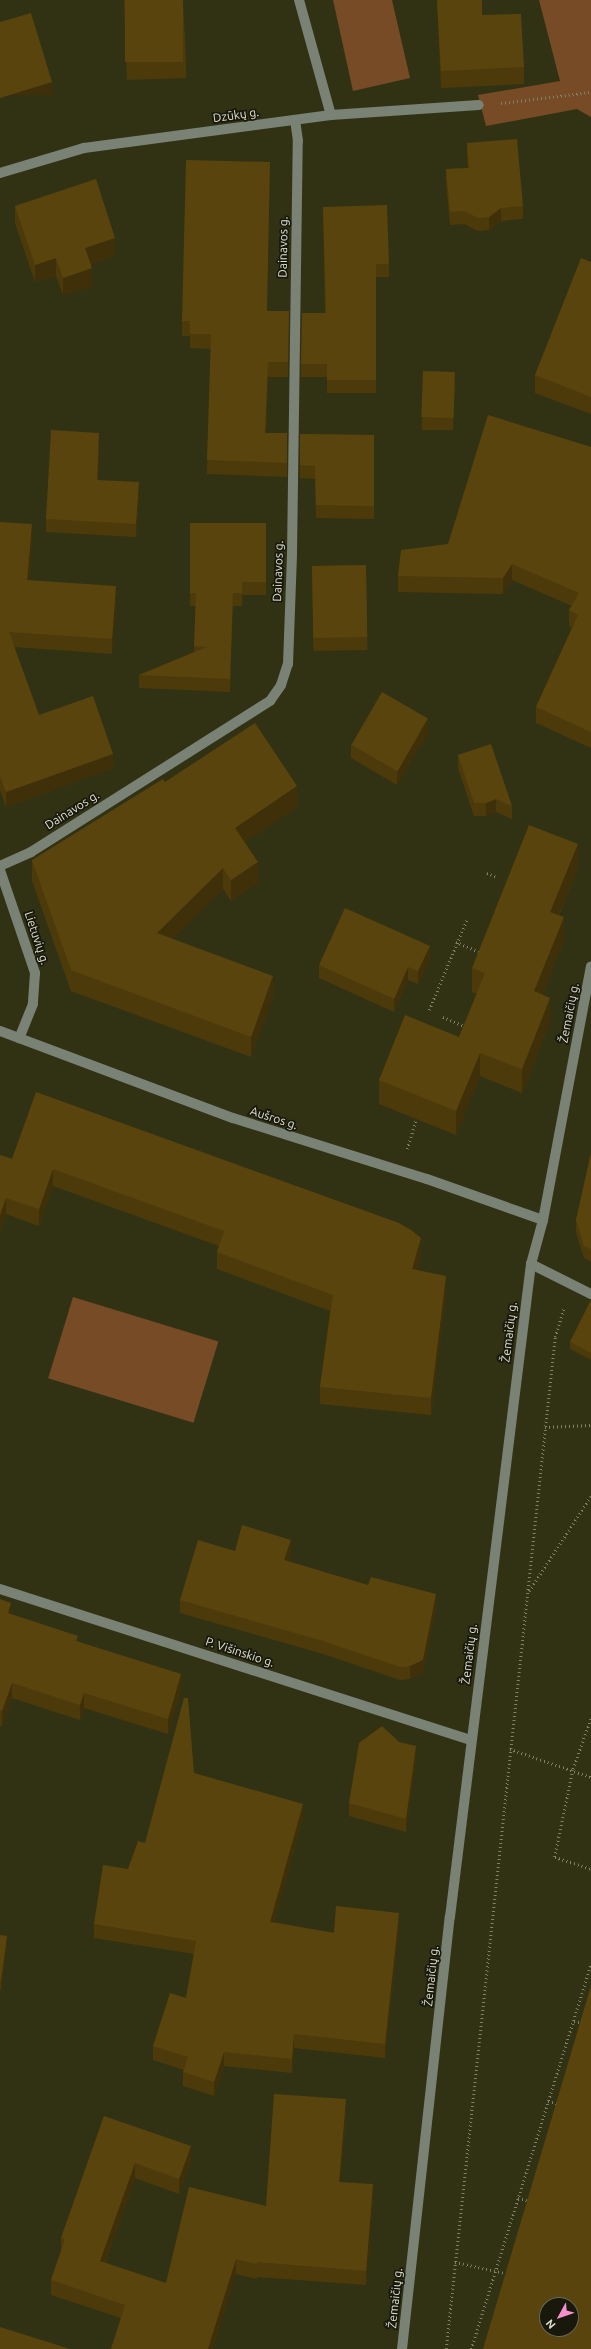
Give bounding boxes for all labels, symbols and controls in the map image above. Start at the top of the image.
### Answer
street label: Dzūkų g. [212,105,260,125]
street label: Dainavos g. [275,216,291,278]
street label: Dainavos g. [270,540,286,602]
street label: Dainavos g. [42,788,102,832]
street label: Lietuvių g. [22,909,52,967]
street label: Žemaičių g. [556,982,582,1044]
street label: Aušros g. [248,1104,300,1132]
street label: Žemaičių g. [498,1301,520,1363]
street label: Žemaičių g. [458,1623,480,1685]
street label: P. Višinskio g. [204,1634,276,1670]
street label: Žemaičių g. [421,1945,441,2007]
street label: Žemaičių g. [385,2267,405,2329]
north arrow [539,2297,579,2337]
text: N [543,2317,558,2331]

